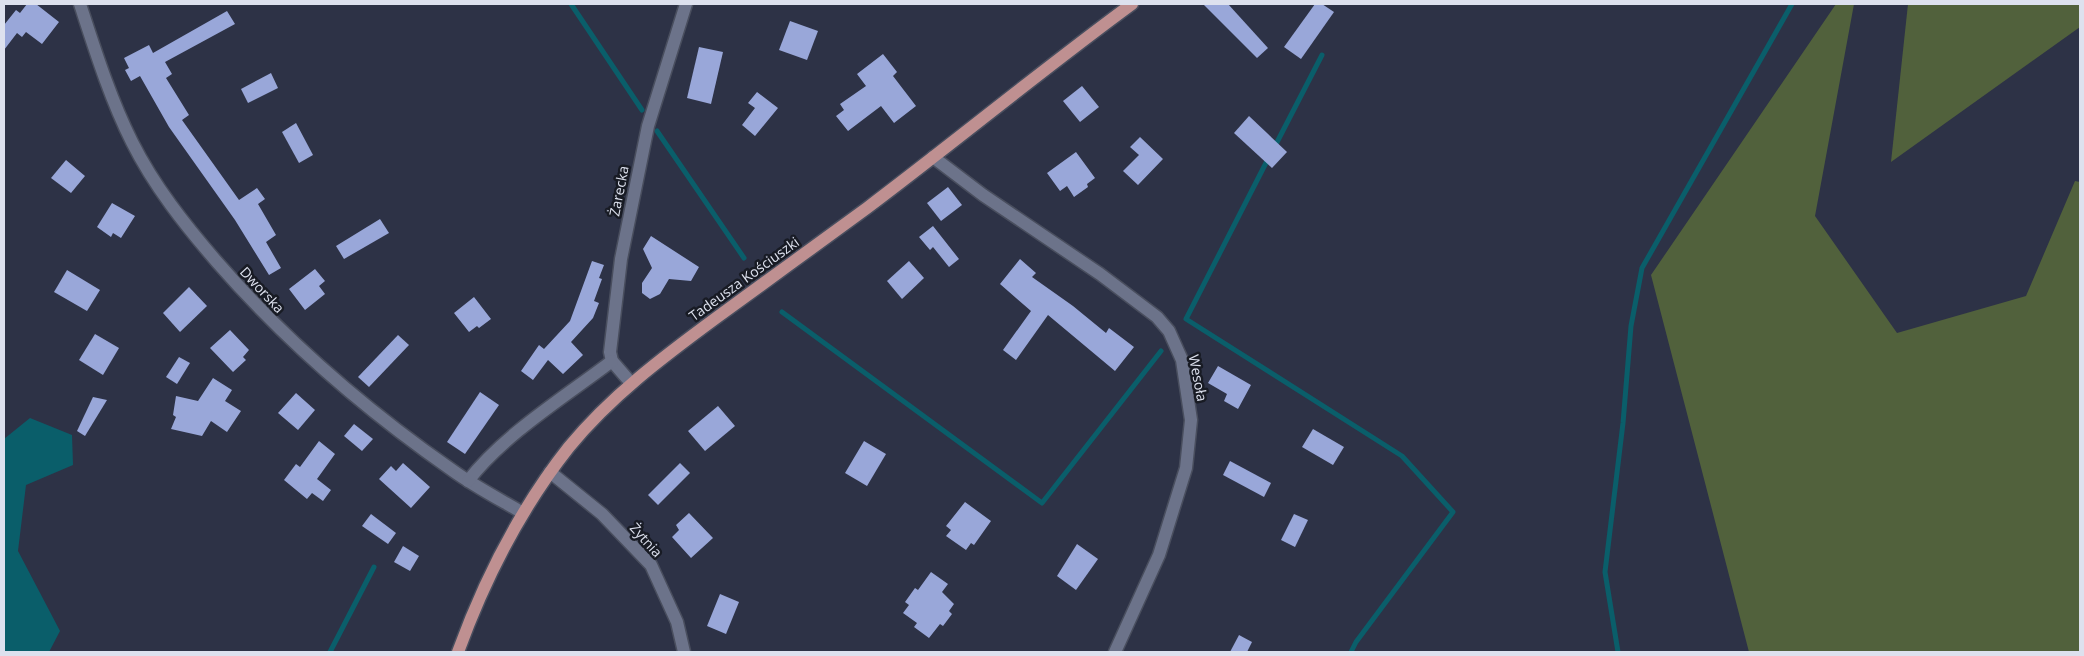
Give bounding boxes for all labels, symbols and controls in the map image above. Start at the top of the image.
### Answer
street label: Żarecka [604,164,633,218]
street label: Tadeusza Kościuszki [685,232,803,325]
street label: Dworska [236,262,289,317]
street label: Wesoła [1185,353,1212,403]
street label: Żytnia [626,518,667,561]

